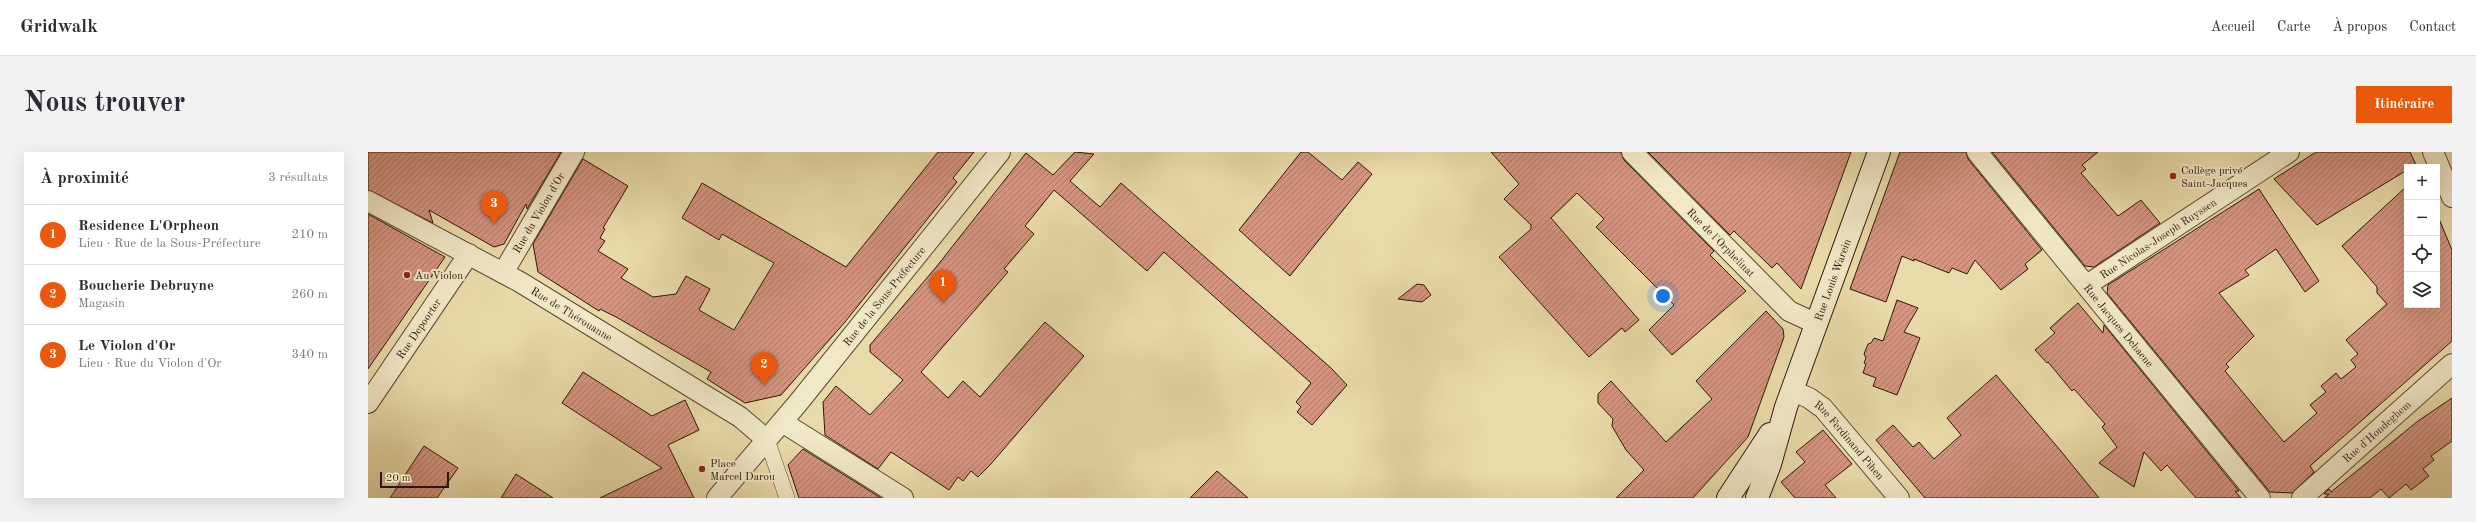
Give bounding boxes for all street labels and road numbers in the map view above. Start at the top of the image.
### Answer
street label: Rue du Violon d'Or [512,171,568,256]
street label: Rue Nicolas-Joseph Ruyssen [2099,197,2219,282]
street label: Rue de l'Orphelinat [1684,207,1756,280]
street label: Rue Louis Warein [1814,238,1854,323]
street label: Rue de la Sous-Préfecture [842,245,928,349]
street label: Rue Jacques Dehaene [2081,283,2155,370]
street label: Rue de Thérouanne [528,286,614,344]
street label: Rue Depoorter [396,297,444,361]
street label: Rue d'Hondeghem [2341,399,2414,466]
street label: Rue Ferdinand Pihen [1812,400,1885,483]

